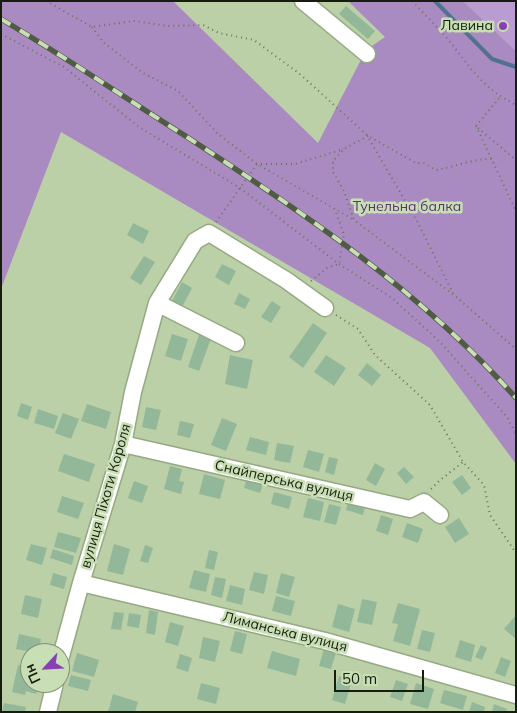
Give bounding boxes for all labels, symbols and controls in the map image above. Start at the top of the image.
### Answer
place label: Лавина [441,18,493,34]
marker: Лавина [497,20,509,32]
park label: Тунельна балка [353,199,461,215]
street label: вулиця Піхоти Короля [77,422,135,570]
street label: Снайперська вулиця [213,457,355,505]
street label: Лиманська вулиця [221,608,349,656]
north arrow [20,643,70,693]
scale bar [337,660,427,692]
text: Пн [20,661,45,687]
text: 50 m [342,669,377,688]

